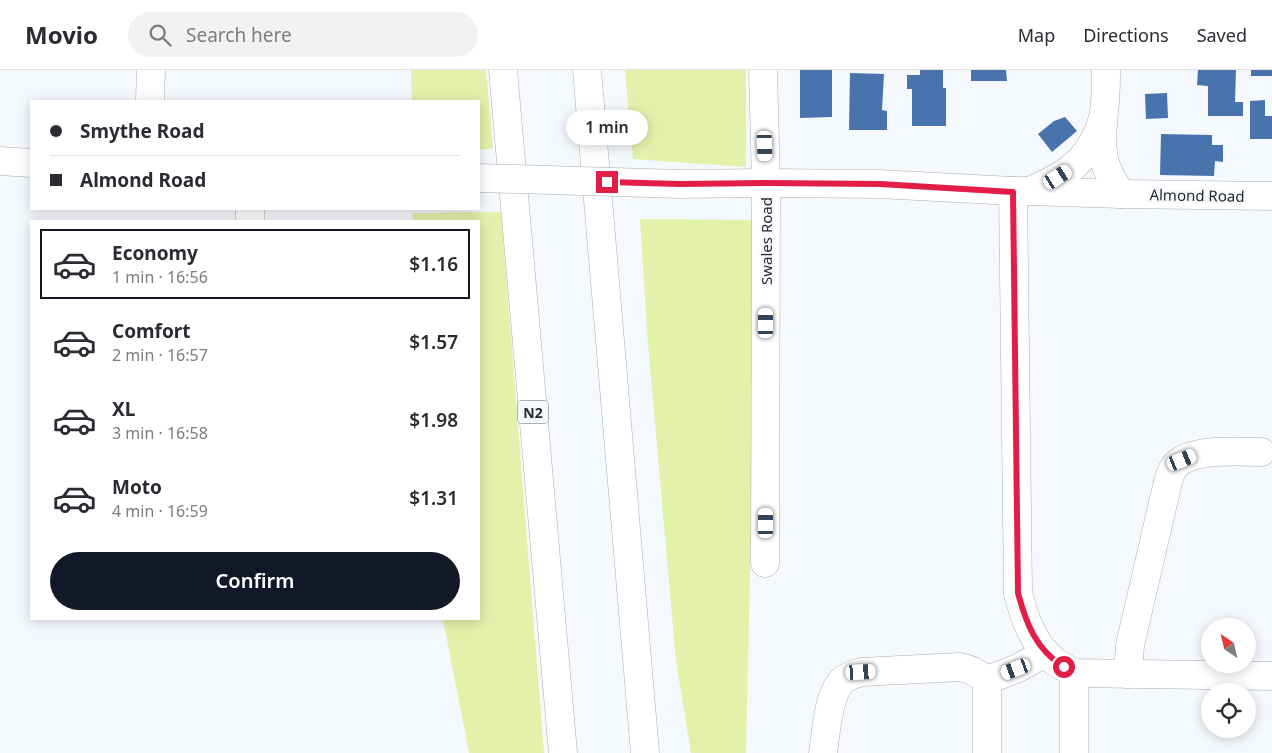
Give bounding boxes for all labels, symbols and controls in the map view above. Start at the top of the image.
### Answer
search box [128,12,478,57]
text: Movio [25,18,98,51]
icon: search [146,21,174,49]
text: Search here [186,22,292,48]
text: Map [1018,23,1055,47]
text: Directions [1083,23,1169,47]
text: Saved [1197,23,1247,47]
callout: 1 min [566,109,648,144]
text: 1 min [585,116,629,138]
text: Smythe Road [80,118,204,144]
car [756,131,773,161]
car [1041,163,1074,191]
text: Almond Road [80,167,206,193]
route end [596,171,618,193]
street label: Almond Road [1149,184,1245,206]
street label: Swales Road [756,197,776,285]
text: Economy [112,240,198,266]
icon: car [52,242,97,287]
text: $1.16 [409,251,458,277]
text: 1 min · 16:56 [112,266,208,288]
car [758,308,773,338]
text: Comfort [112,318,191,344]
icon: car [52,320,97,365]
text: $1.57 [409,329,458,355]
text: 2 min · 16:57 [112,344,208,366]
text: XL [112,396,135,422]
icon: car [52,398,97,443]
road number: N2 [518,401,548,424]
text: $1.98 [409,407,458,433]
text: 3 min · 16:58 [112,422,208,444]
car [1165,447,1198,473]
text: Moto [112,474,162,500]
icon: car [52,476,97,521]
text: $1.31 [409,485,458,511]
text: 4 min · 16:59 [112,500,208,522]
car [758,508,773,538]
button: Confirm [50,552,460,610]
north arrow [1201,618,1256,672]
map controls [1201,618,1256,738]
route start [1053,656,1075,678]
car [999,657,1032,681]
car [845,664,876,680]
button: locate [1201,683,1256,738]

